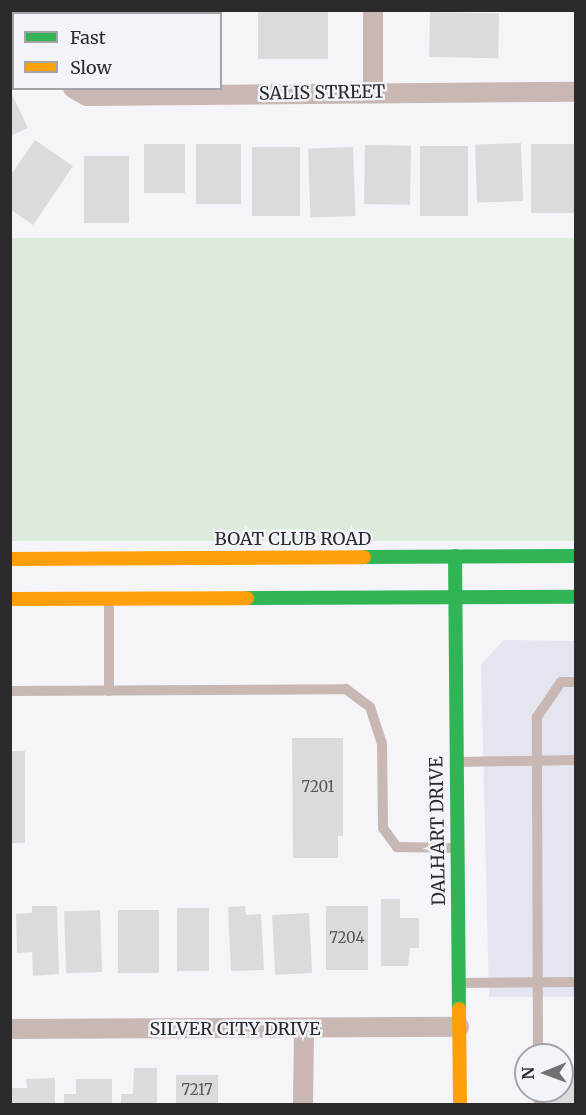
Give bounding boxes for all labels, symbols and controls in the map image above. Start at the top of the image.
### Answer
legend [12,12,222,90]
text: Fast [70,26,106,49]
text: Slow [70,56,112,79]
street label: SALIS STREET [259,81,385,105]
street label: BOAT CLUB ROAD [215,528,371,550]
street label: DALHART DRIVE [426,756,450,906]
house number: 7201 [302,778,334,796]
house number: 7204 [329,929,365,947]
street label: SILVER CITY DRIVE [149,1018,321,1040]
north arrow [514,1043,574,1103]
text: N [518,1067,538,1080]
house number: 7217 [181,1081,213,1099]

